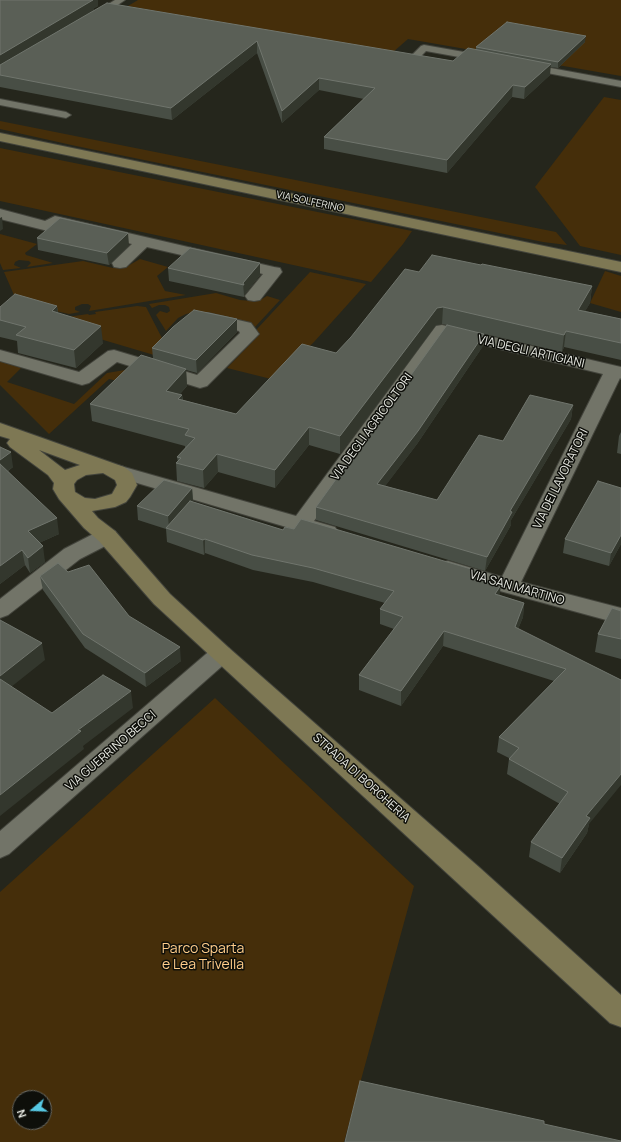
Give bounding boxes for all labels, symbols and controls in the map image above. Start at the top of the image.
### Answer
street label: VIA SOLFERINO [275,189,345,215]
street label: VIA DEGLI ARTIGIANI [476,333,586,371]
street label: VIA DEGLI AGRICOLTORI [328,371,416,483]
street label: VIA DEI LAVORATORI [531,427,591,531]
street label: VIA SAN MARTINO [468,568,566,608]
street label: VIA GUERRINO BECCI [63,708,159,794]
street label: STRADA DI BORGHERIA [309,731,413,825]
park label: Parco Sparta e Lea Trivella [162,941,244,974]
north arrow [12,1090,52,1130]
text: N [13,1108,30,1120]

